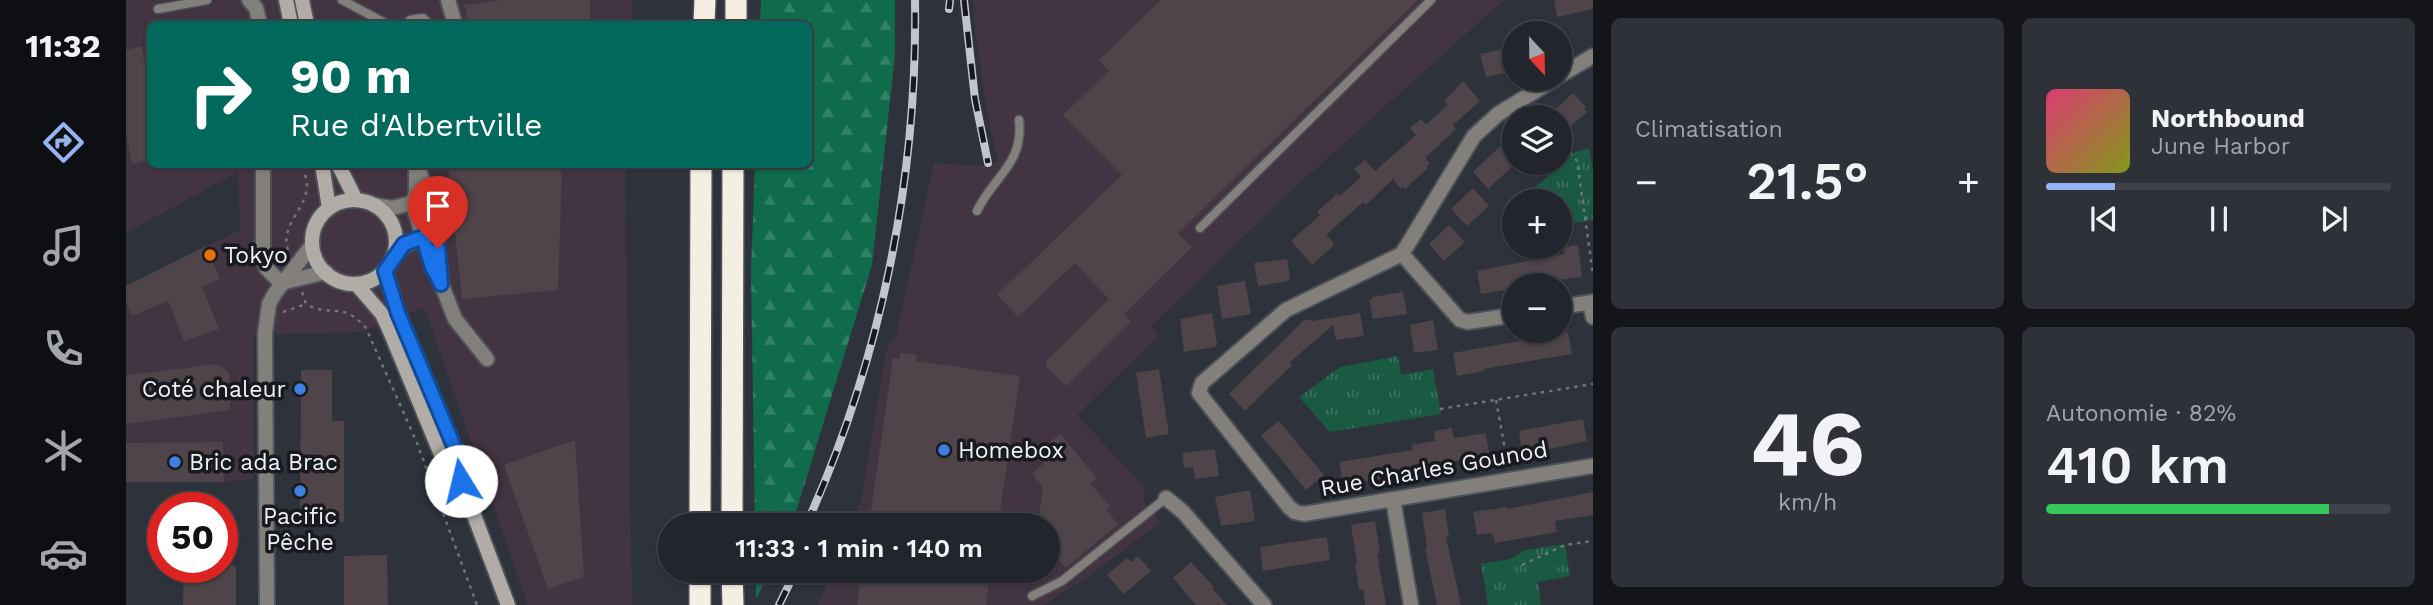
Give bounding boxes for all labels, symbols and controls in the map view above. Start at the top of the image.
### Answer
north arrow [1502,21,1572,91]
map controls [1502,21,1572,343]
text: 11:32 [25,27,101,65]
text: 90 m [290,47,412,105]
icon: right [175,49,266,140]
text: Northbound [2151,103,2305,133]
button: layers [1502,105,1572,175]
text: Rue d'Albertville [290,106,542,144]
text: Climatisation [1635,116,1783,143]
icon: directions [39,118,88,167]
text: June Harbor [2151,133,2290,160]
text: 21.5° [1746,151,1869,212]
text: − [1635,160,1658,204]
text: + [1957,160,1980,204]
pin [408,176,468,248]
icon: arrive [419,187,457,225]
button: + [1502,189,1572,259]
icon: previous [2085,200,2123,238]
icon: pause [2200,200,2238,238]
icon: next [2315,200,2353,238]
icon: music [39,221,88,270]
place label: Tokyo [224,242,288,269]
marker: Tokyo [202,247,218,263]
button: − [1502,273,1572,343]
icon: phone [39,324,88,373]
place label: Coté chaleur [142,376,286,403]
marker: Coté chaleur [292,381,308,397]
text: 46 [1750,390,1865,497]
text: Autonomie · 82% [2046,400,2236,427]
icon: climate [39,426,88,475]
text: 410 km [2046,435,2229,496]
street label: Rue Charles Gounod [1318,436,1550,502]
place label: Homebox [958,437,1064,464]
marker: Homebox [936,442,952,458]
position arrow [424,444,498,518]
place label: Bric ada Brac [189,449,338,476]
marker: Bric ada Brac [167,454,183,470]
marker: Pacific Pêche [292,483,308,499]
text: km/h [1778,489,1837,516]
speed limit sign: 50 [147,492,238,583]
place label: Pacific Pêche [263,503,337,556]
icon: car [39,529,88,578]
text: 11:33 · 1 min · 140 m [735,533,983,563]

